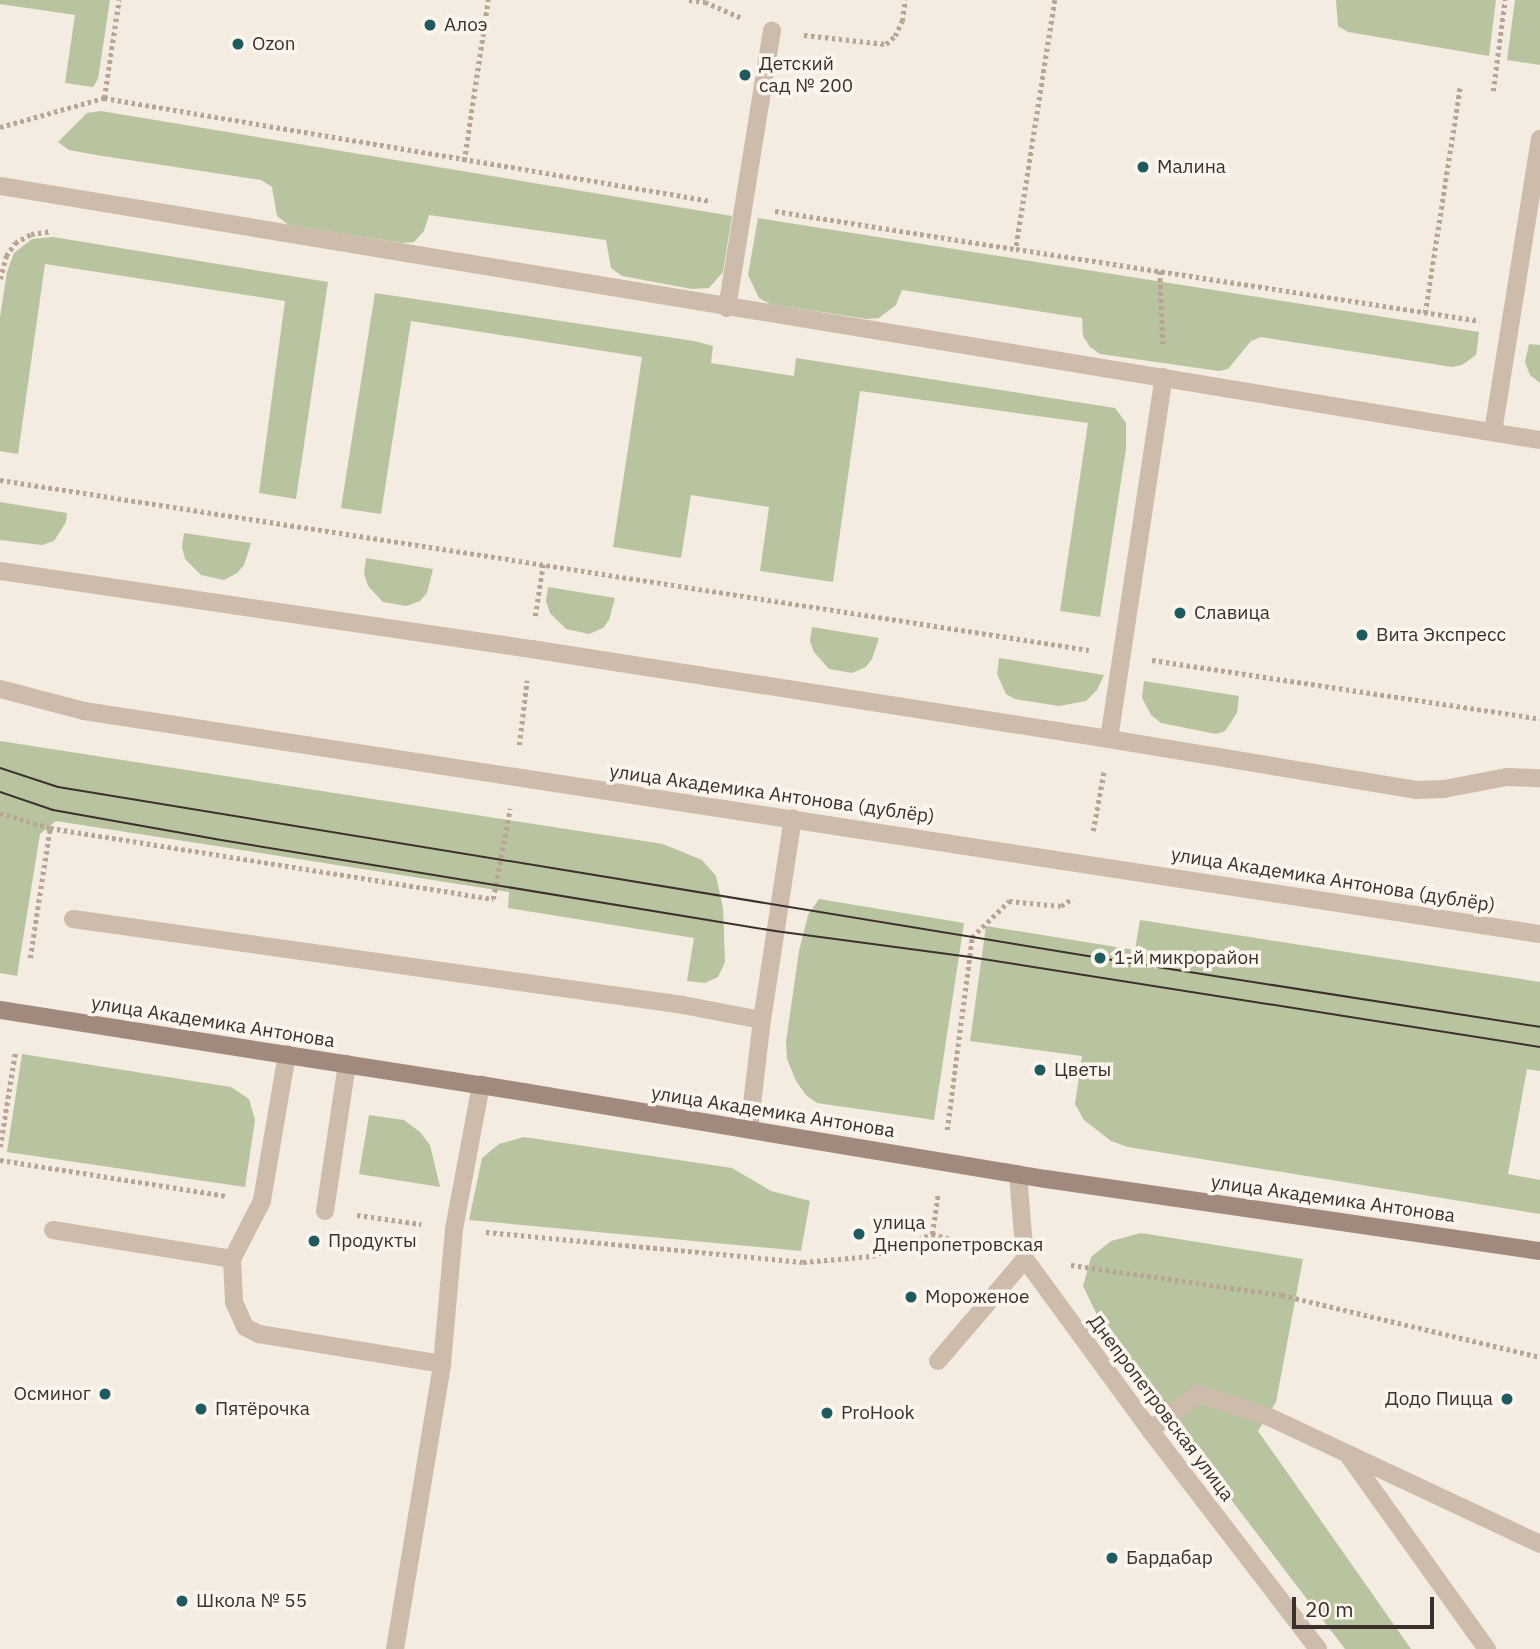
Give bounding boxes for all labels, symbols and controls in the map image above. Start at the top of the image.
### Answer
place label: Алоэ [444,14,487,36]
marker: Алоэ [422,17,438,33]
place label: Ozon [252,33,296,55]
marker: Ozon [230,36,246,52]
place label: Детский сад № 200 [759,53,853,97]
marker: Детский сад № 200 [737,67,753,83]
place label: Малина [1157,156,1226,178]
marker: Малина [1135,159,1151,175]
place label: Славица [1194,602,1270,624]
marker: Славица [1172,605,1188,621]
place label: Вита Экспресс [1376,624,1506,646]
marker: Вита Экспресс [1354,627,1370,643]
street label: улица Академика Антонова (дублёр) [608,760,936,828]
street label: улица Академика Антонова (дублёр) [1169,843,1497,917]
place label: 1-й микрорайон [1114,947,1259,969]
marker: 1-й микрорайон [1092,950,1108,966]
street label: улица Академика Антонова [90,991,336,1053]
place label: Цветы [1054,1059,1111,1081]
marker: Цветы [1032,1062,1048,1078]
street label: улица Академика Антонова [650,1081,896,1143]
street label: улица Академика Антонова [1209,1171,1457,1227]
place label: улица Днепропетровская [873,1212,1043,1256]
marker: улица Днепропетровская [851,1226,867,1242]
place label: Продукты [328,1230,417,1252]
marker: Продукты [306,1233,322,1249]
place label: Мороженое [925,1286,1029,1308]
marker: Мороженое [903,1289,919,1305]
street label: Днепропетровская улица [1083,1310,1239,1506]
place label: Осминог [14,1383,91,1405]
marker: Осминог [97,1386,113,1402]
place label: Додо Пицца [1385,1388,1493,1410]
marker: Додо Пицца [1499,1391,1515,1407]
place label: Пятёрочка [215,1398,310,1420]
marker: Пятёрочка [193,1401,209,1417]
place label: ProHook [841,1402,915,1424]
marker: ProHook [819,1405,835,1421]
place label: Бардабар [1126,1547,1213,1569]
marker: Бардабар [1104,1550,1120,1566]
scale bar [1295,1582,1437,1626]
place label: Школа № 55 [196,1590,307,1612]
marker: Школа № 55 [174,1593,190,1609]
text: 20 m [1305,1595,1354,1623]

